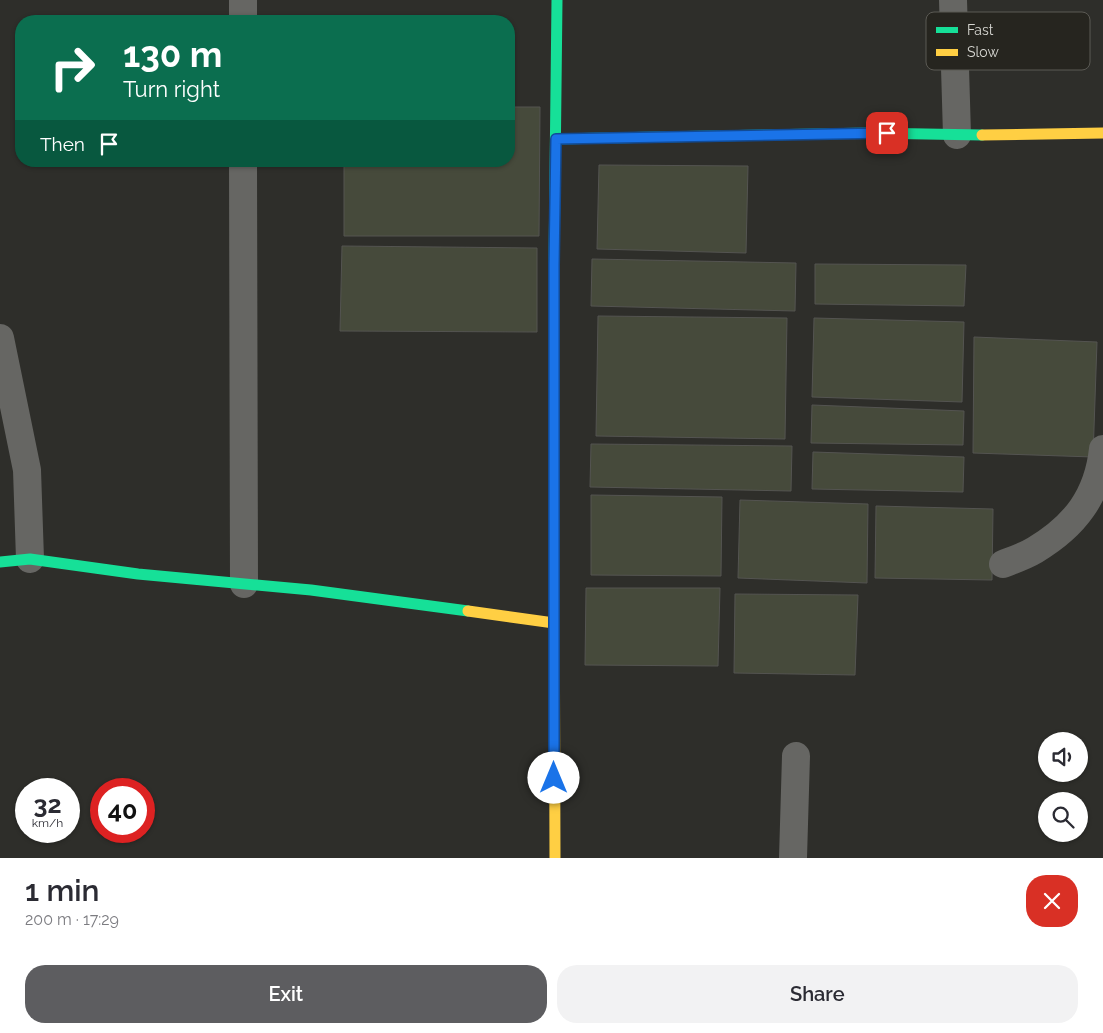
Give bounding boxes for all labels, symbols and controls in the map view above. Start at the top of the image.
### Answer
legend [926,12,1090,70]
text: Fast [967,22,994,38]
text: 130 m [123,34,222,75]
icon: right [40,35,105,100]
text: Slow [967,44,999,60]
text: Turn right [123,76,220,102]
pin [866,112,908,154]
icon: arrive [873,119,901,147]
icon: arrive [95,130,123,158]
text: Then [40,133,85,155]
map controls [1038,732,1088,842]
button: sound [1038,732,1088,782]
position arrow [527,751,579,803]
speed limit sign: 40 [90,778,155,843]
text: 32 [33,789,62,819]
button: search [1038,792,1088,842]
text: km/h [32,816,63,830]
text: 1 min [25,873,100,908]
button: close [1026,875,1078,927]
text: 200 m · 17:29 [25,910,119,929]
button: Exit [25,965,547,1023]
button: Share [557,965,1078,1023]

